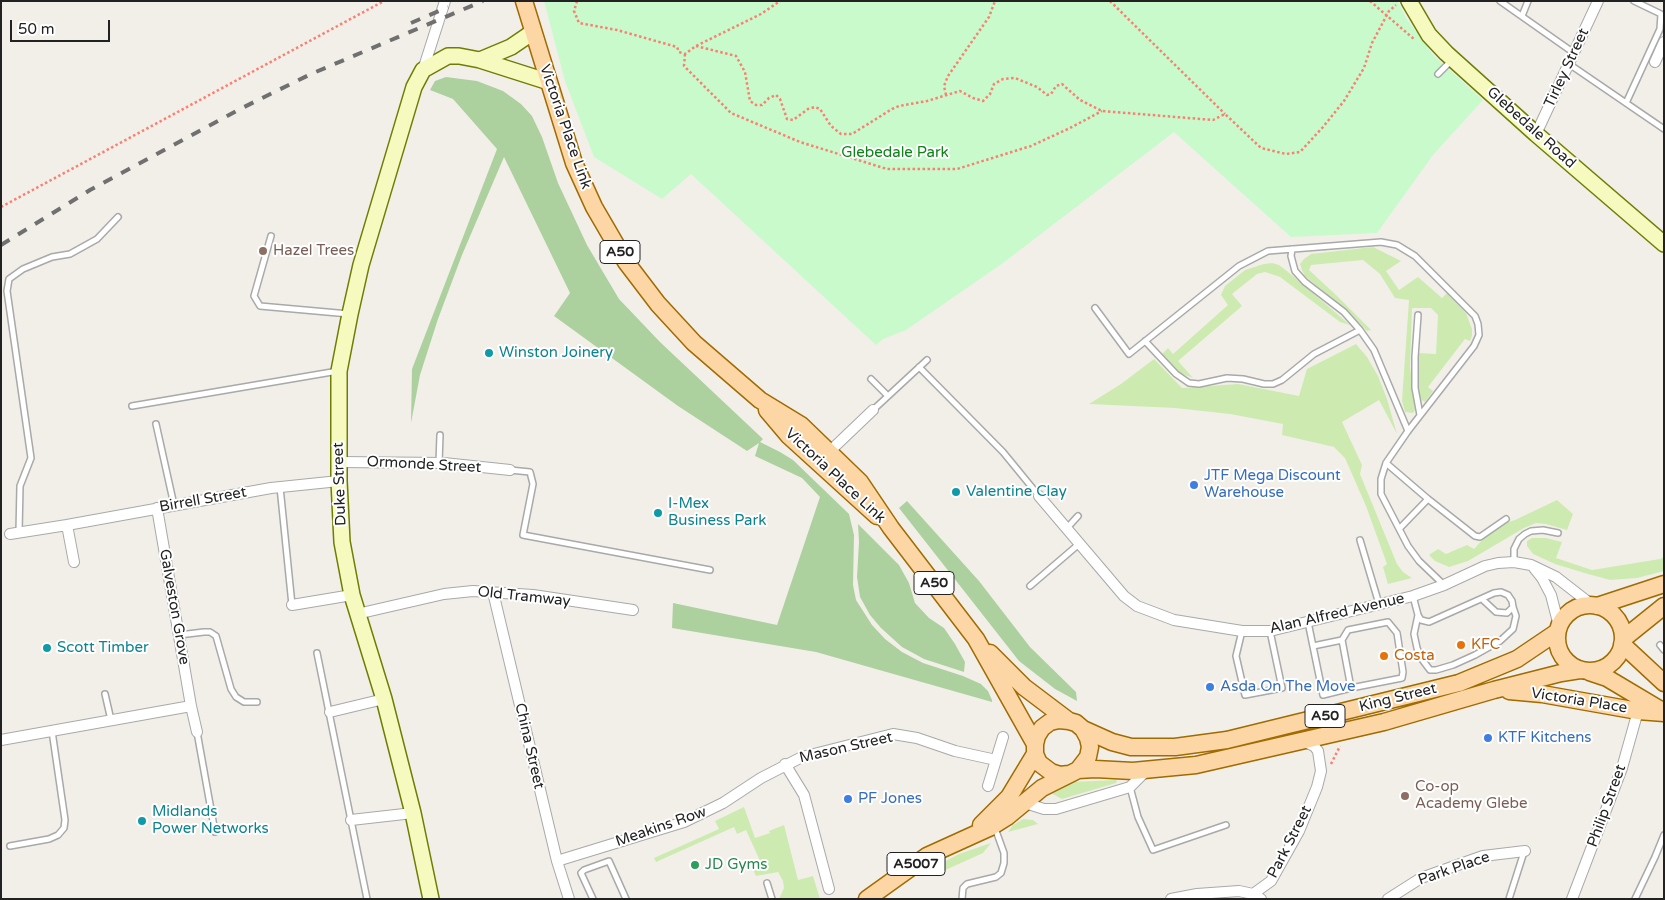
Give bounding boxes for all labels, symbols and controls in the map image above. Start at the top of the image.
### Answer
scale bar [12,10,112,42]
text: 50 m [18,20,55,38]
street label: Tirley Street [1541,25,1593,111]
street label: Victoria Place Link [535,62,595,192]
street label: Glebedale Road [1483,83,1579,173]
park label: Glebedale Park [841,144,949,162]
road number: A50 [600,240,640,264]
place label: Hazel Trees [273,242,354,260]
marker: Hazel Trees [257,245,269,257]
place label: Winston Joinery [499,344,613,362]
marker: Winston Joinery [483,347,495,359]
street label: Victoria Place Link [781,425,889,527]
street label: Duke Street [330,442,350,526]
street label: Ormonde Street [366,453,482,477]
place label: JTF Mega Discount Warehouse [1204,467,1341,502]
marker: JTF Mega Discount Warehouse [1188,479,1200,491]
street label: Birrell Street [158,483,248,517]
place label: Valentine Clay [966,483,1067,501]
marker: Valentine Clay [950,486,962,498]
place label: I-Mex Business Park [668,495,766,530]
marker: I-Mex Business Park [652,507,664,519]
street label: Galveston Grove [155,548,193,666]
road number: A50 [914,572,954,594]
street label: Old Tramway [477,583,571,611]
street label: Alan Alfred Avenue [1268,590,1406,638]
place label: KFC [1471,636,1500,654]
place label: Scott Timber [57,639,149,657]
marker: KFC [1455,639,1467,651]
marker: Scott Timber [41,642,53,654]
place label: Costa [1394,647,1435,665]
marker: Costa [1378,650,1390,662]
place label: Asda On The Move [1220,678,1355,696]
street label: King Street [1357,680,1439,716]
marker: Asda On The Move [1204,681,1216,693]
street label: Victoria Place [1530,685,1628,717]
street label: China Street [510,701,548,791]
road number: A50 [1305,704,1345,728]
street label: Mason Street [798,729,894,767]
place label: KTF Kitchens [1498,729,1592,747]
marker: KTF Kitchens [1482,732,1494,744]
street label: Philip Street [1584,762,1630,850]
place label: Co-op Academy Glebe [1415,778,1528,813]
place label: PF Jones [858,790,922,808]
marker: Co-op Academy Glebe [1399,790,1411,802]
marker: PF Jones [842,793,854,805]
place label: Midlands Power Networks [152,803,269,838]
street label: Meakins Row [613,803,709,851]
street label: Park Street [1264,803,1316,881]
marker: Midlands Power Networks [136,815,148,827]
street label: Park Place [1416,848,1492,890]
road number: A5007 [887,852,945,876]
place label: JD Gyms [705,856,768,874]
marker: JD Gyms [689,859,701,871]

